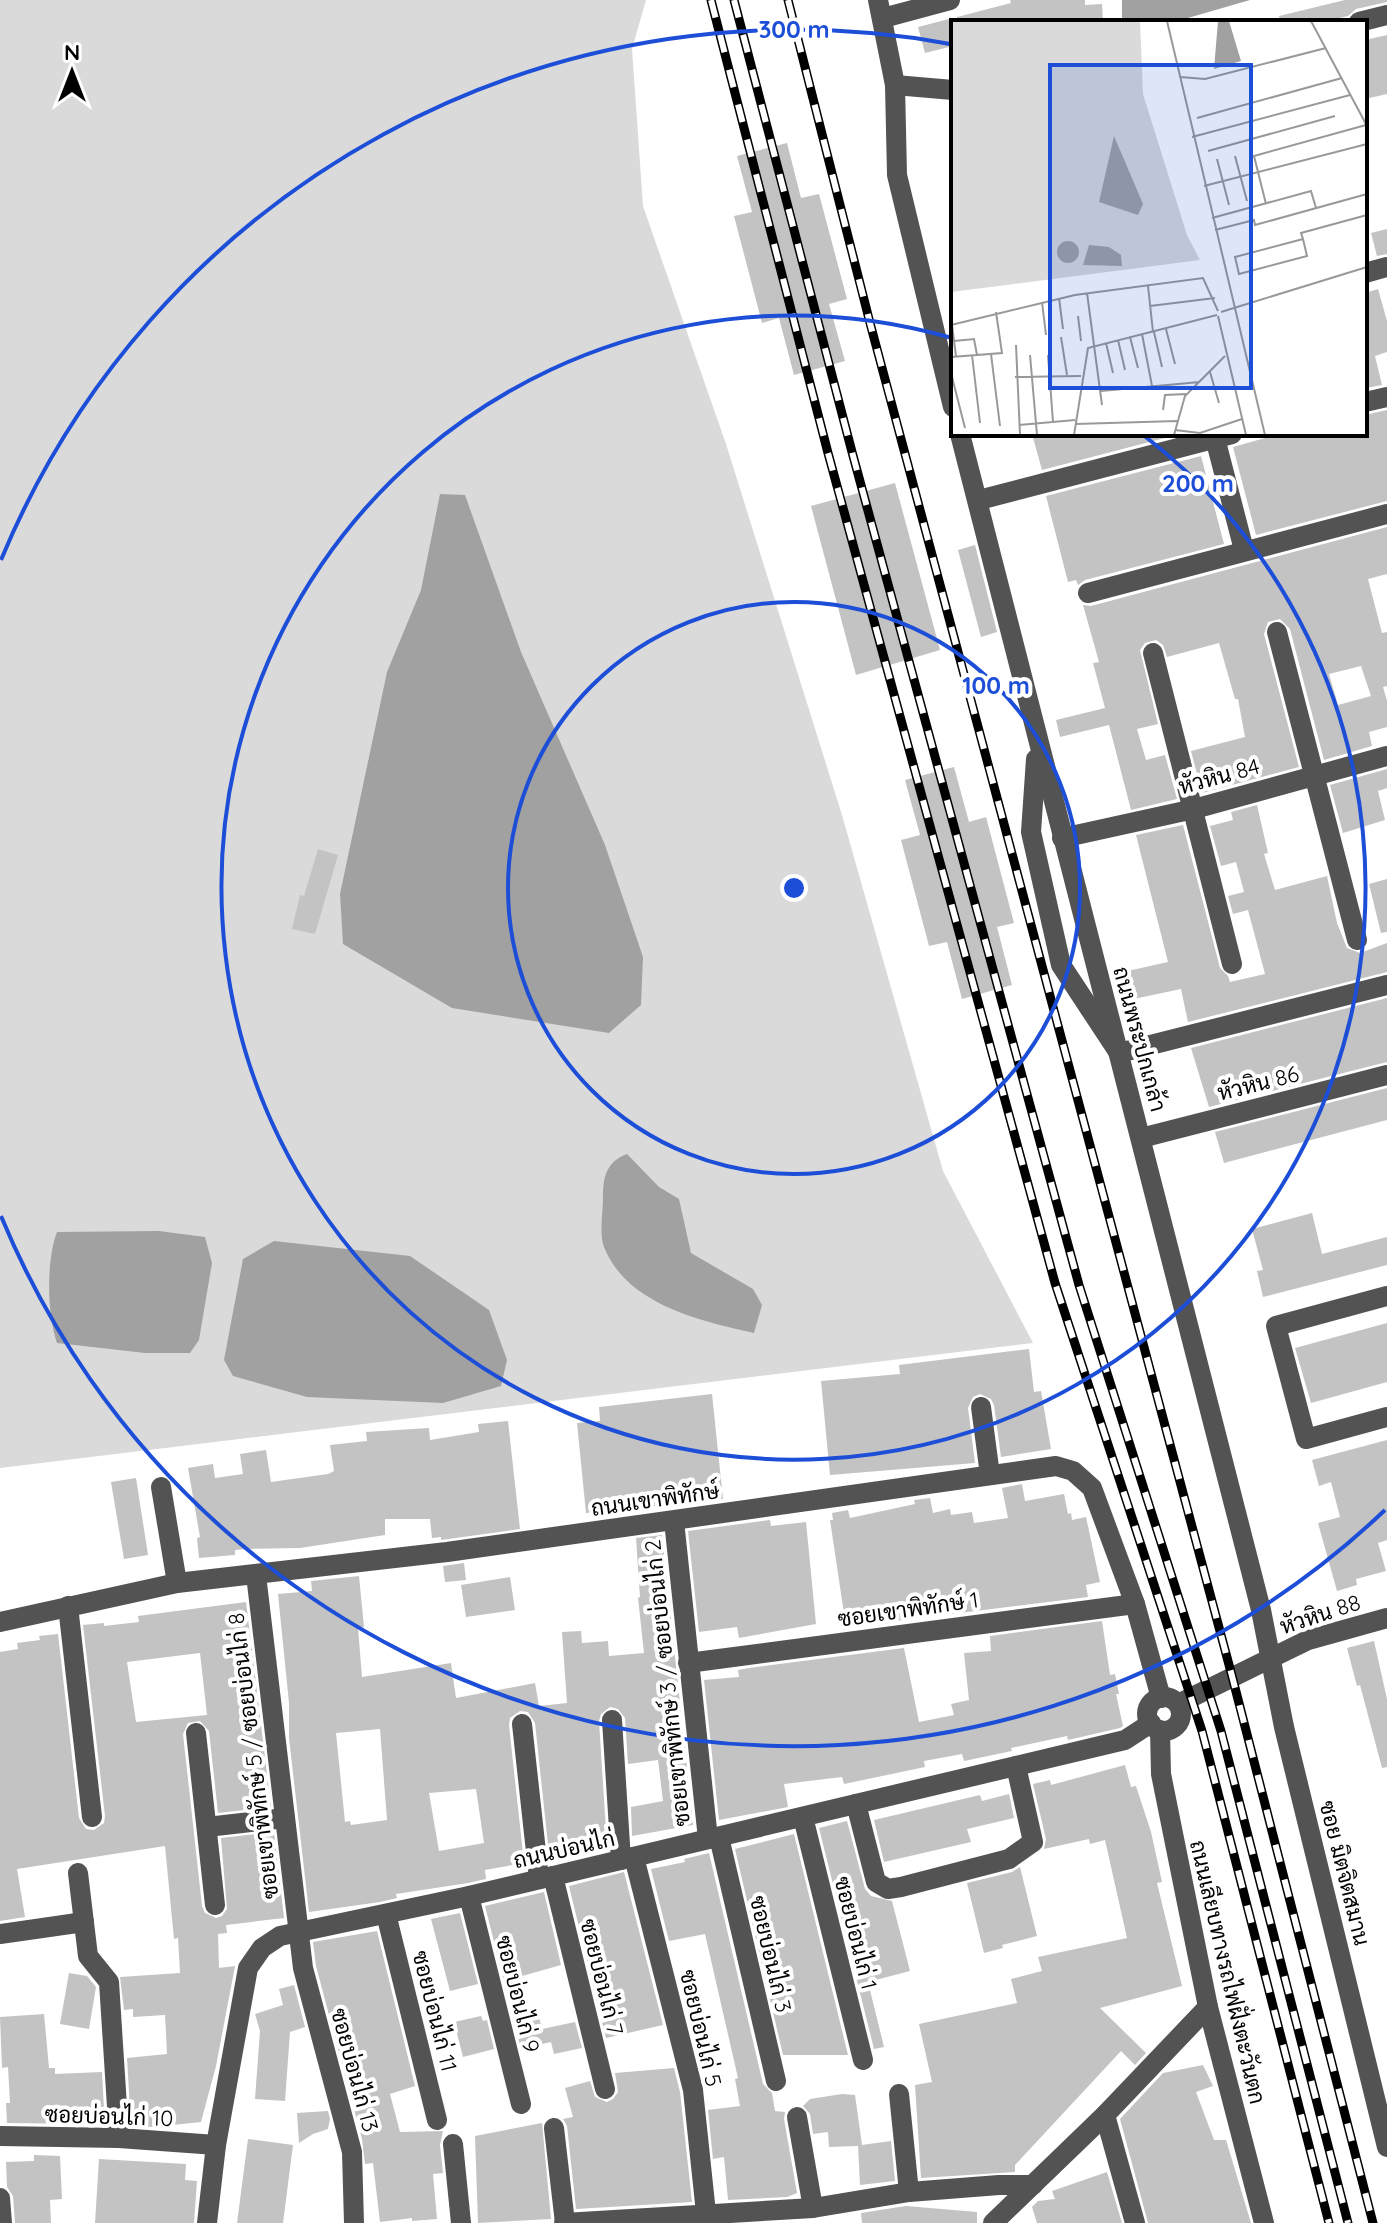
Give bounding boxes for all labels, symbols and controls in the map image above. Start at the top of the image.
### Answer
text: 300 m [758,14,830,44]
inset map [951,20,1367,436]
north arrow [32,32,112,112]
text: N [64,38,80,66]
text: 200 m [1162,468,1234,498]
text: 100 m [962,670,1030,700]
street label: หัวหิน 84 [1175,752,1263,800]
centre of rings [780,874,808,902]
street label: ถนนพระปกเกล้า [1107,963,1173,1115]
street label: หัวหิน 86 [1214,1059,1302,1107]
street label: ถนนเขาพิทักษ์ [589,1476,722,1522]
street label: ซอยเขาพิทักษ์ 3 / ซอยบ่อนไก่ 2 [638,1538,696,1828]
street label: ซอยเขาพิทักษ์ 1 [836,1585,980,1633]
street label: หัวหิน 88 [1276,1588,1364,1640]
street label: ซอยเขาพิทักษ์ 5 / ซอยบ่อนไก่ 8 [222,1611,284,1901]
street label: ซอย มิตจิตสมาน [1313,1798,1377,1948]
street label: ถนนบ่อนไก่ [511,1824,617,1874]
street label: ถนนเลียบทางรถไฟฝั่งตะวันตก [1184,1836,1276,2107]
street label: ซอยบ่อนไก่ 1 [828,1874,884,1992]
street label: ซอยบ่อนไก่ 3 [744,1893,798,2015]
street label: ซอยบ่อนไก่ 7 [574,1916,630,2038]
street label: ซอยบ่อนไก่ 9 [490,1933,546,2055]
street label: ซอยบ่อนไก่ 11 [406,1948,464,2074]
street label: ซอยบ่อนไก่ 5 [674,1967,728,2089]
street label: ซอยบ่อนไก่ 13 [325,2005,385,2135]
street label: ซอยบ่อนไก่ 10 [44,2100,174,2132]

